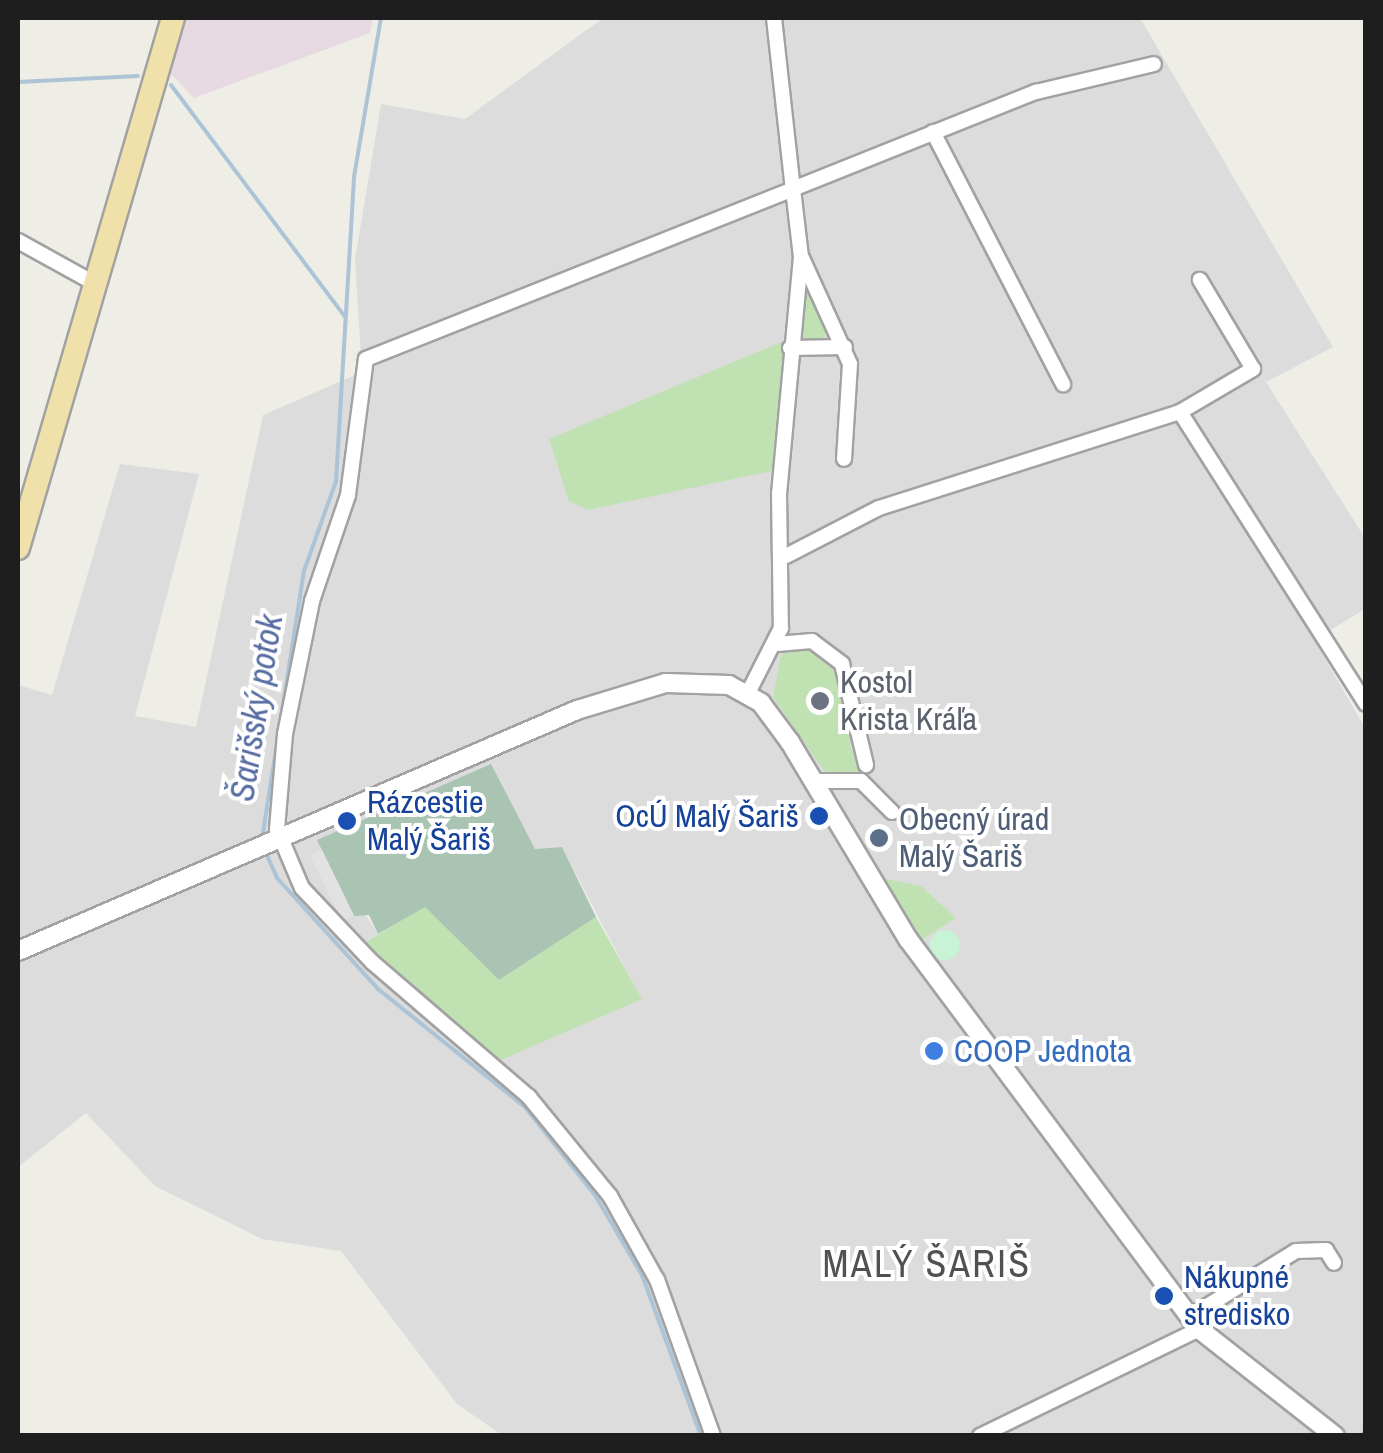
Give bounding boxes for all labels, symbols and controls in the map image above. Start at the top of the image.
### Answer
water label: Šarišský potok [221,612,291,804]
place label: Kostol Krista Kráľa [840,664,977,739]
marker: Kostol Krista Kráľa [809,690,831,712]
place label: Rázcestie Malý Šariš [367,784,491,859]
place label: OcÚ Malý Šariš [615,797,799,835]
place label: Obecný úrad Malý Šariš [899,801,1049,876]
marker: OcÚ Malý Šariš [808,805,830,827]
marker: Rázcestie Malý Šariš [336,810,358,832]
marker: Obecný úrad Malý Šariš [868,827,890,849]
place label: COOP Jednota [954,1032,1132,1070]
marker: COOP Jednota [923,1040,945,1062]
district label: MALÝ ŠARIŠ [822,1241,1032,1287]
place label: Nákupné stredisko [1184,1259,1290,1334]
marker: Nákupné stredisko [1153,1285,1175,1307]

